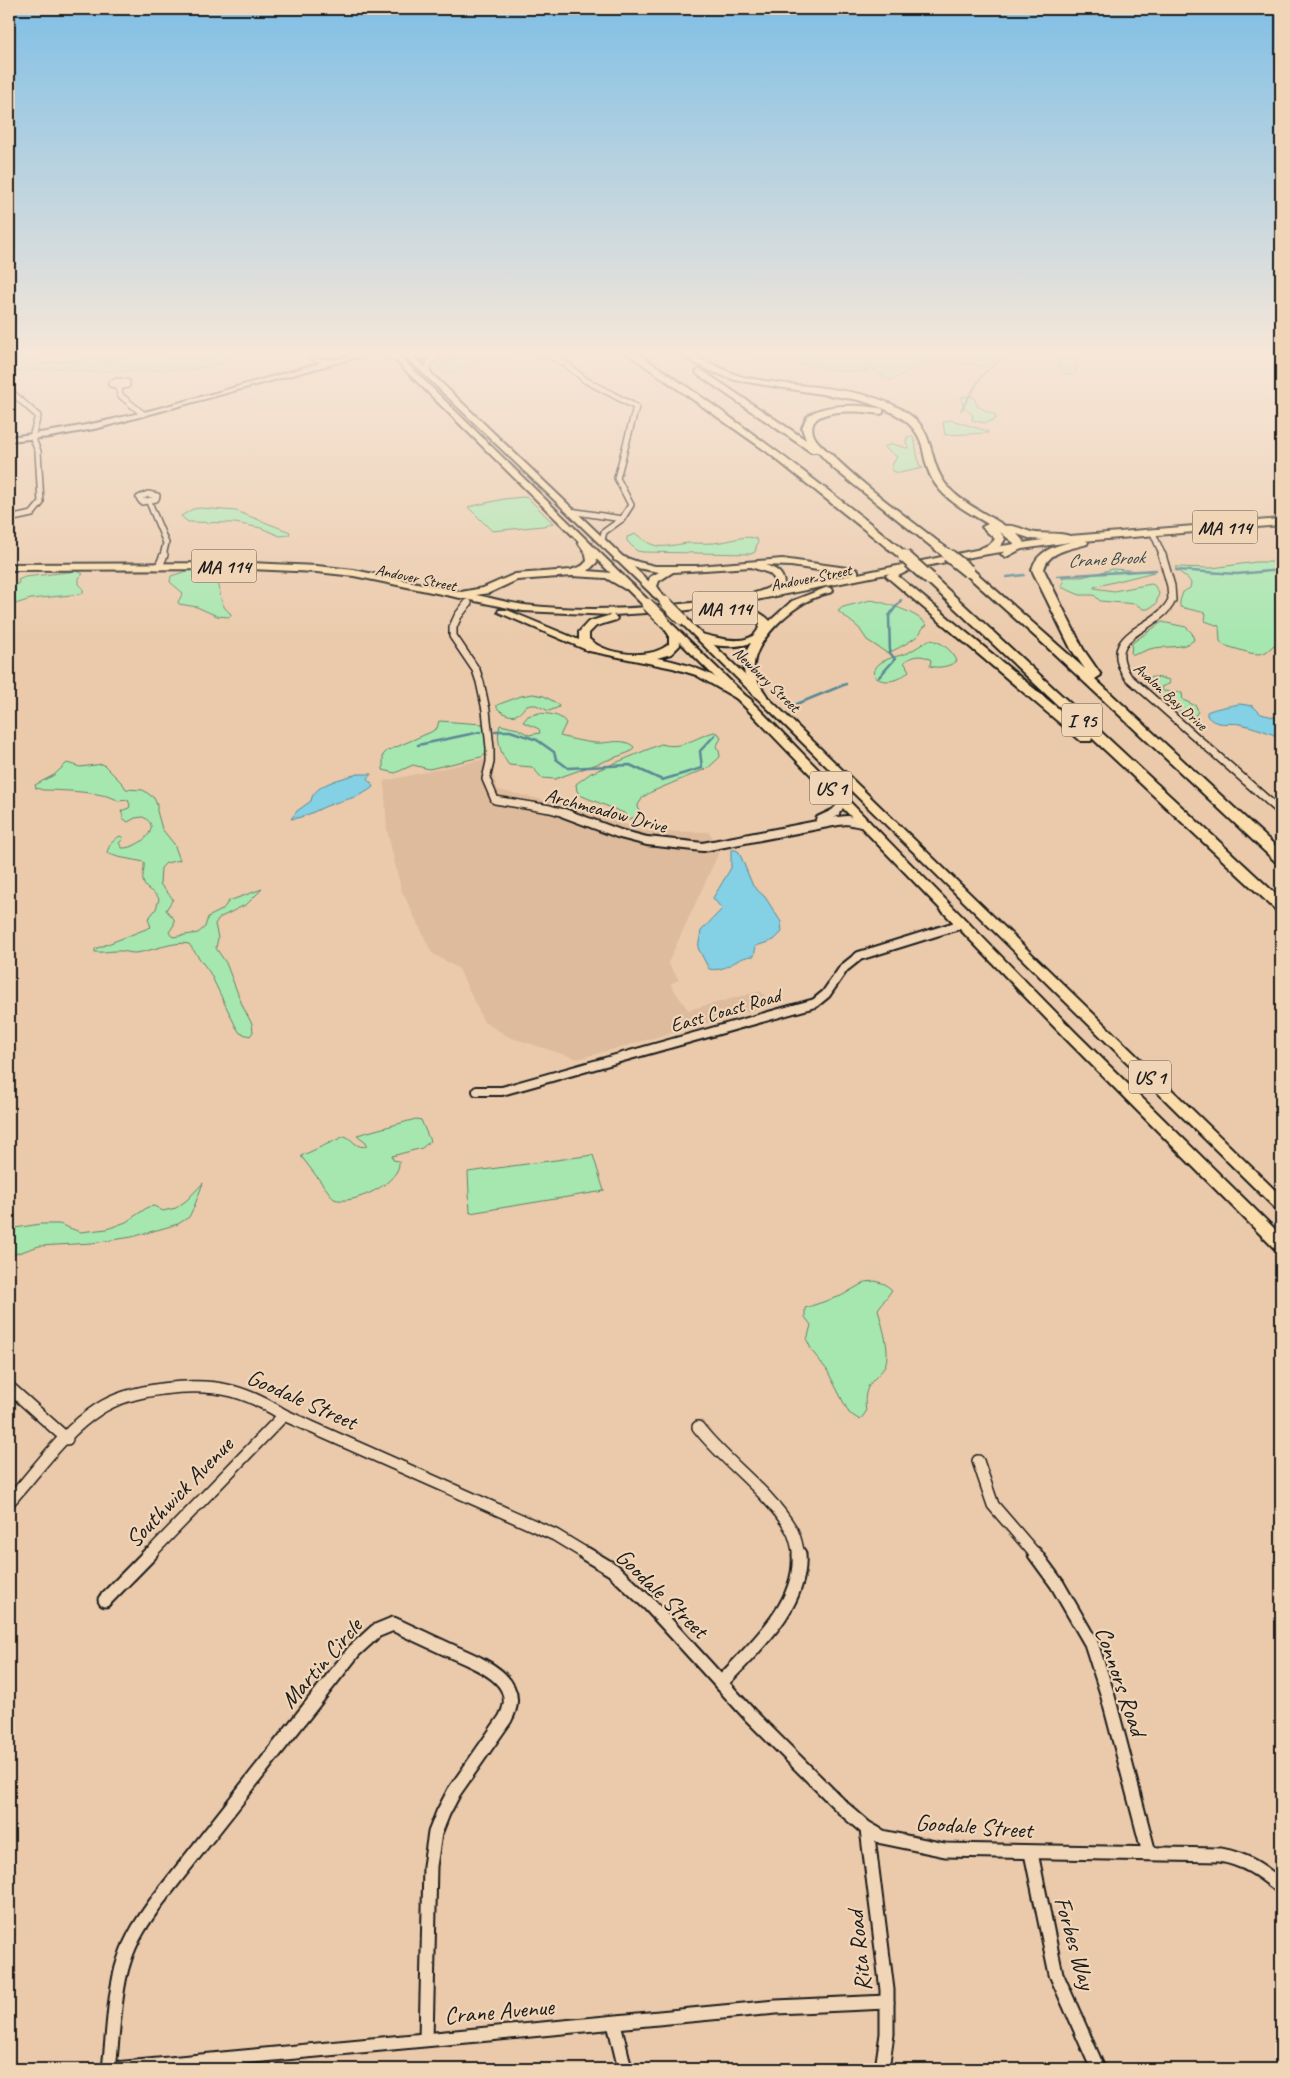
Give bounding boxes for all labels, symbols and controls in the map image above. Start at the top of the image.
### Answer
road number: MA 114 [1192,511,1258,544]
water label: Crane Brook [1067,546,1148,572]
road number: MA 114 [192,550,256,582]
street label: Andover Street [374,560,459,597]
street label: Andover Street [769,560,855,596]
road number: MA 114 [692,592,758,624]
street label: Newbury Street [729,643,805,718]
street label: Avalon Bay Drive [1129,658,1213,736]
road number: I 95 [1062,704,1102,736]
road number: US 1 [810,771,852,804]
street label: Archmeadow Drive [542,782,671,839]
street label: East Coast Road [667,982,786,1038]
road number: US 1 [1129,1060,1171,1094]
street label: Goodale Street [242,1361,364,1437]
street label: Southwick Avenue [119,1429,241,1554]
street label: Goodale Street [609,1541,716,1646]
street label: Martin Circle [274,1610,370,1714]
street label: Connors Road [1088,1622,1155,1743]
street label: Goodale Street [914,1807,1036,1845]
street label: Forbes Way [1047,1893,1103,1995]
street label: Rita Road [839,1906,878,1993]
street label: Crane Avenue [443,1991,557,2031]

